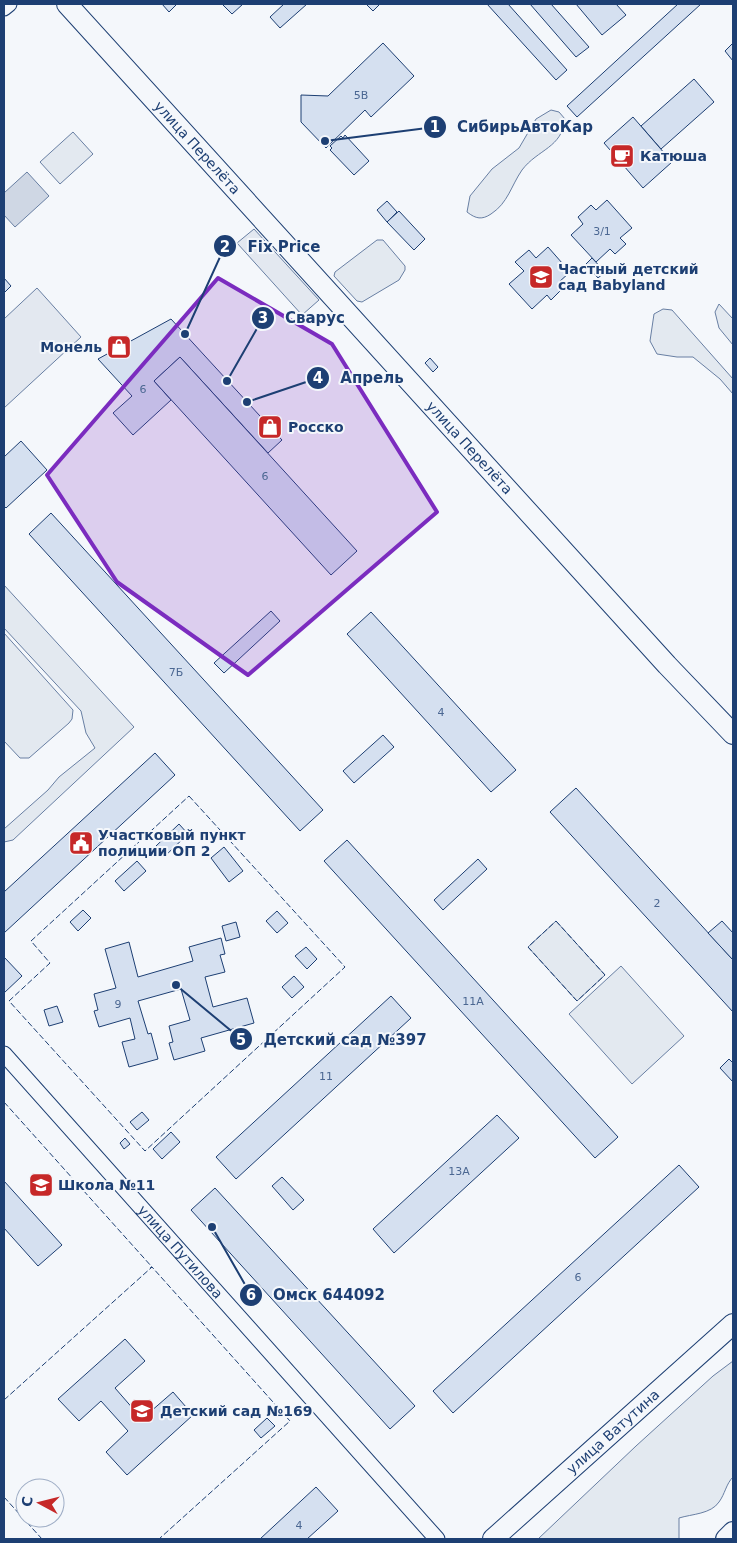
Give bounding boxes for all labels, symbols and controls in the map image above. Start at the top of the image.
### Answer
house number: 5В [354,89,368,102]
street label: улица Перелёта [151,98,244,197]
callout: СибирьАвтоКар [422,112,603,142]
text: 1 [430,118,440,136]
text: СибирьАвтоКар [457,118,593,136]
cafe icon: Катюша [609,143,635,169]
place label: Катюша [640,148,707,164]
house number: 3/1 [593,225,611,238]
callout: Fix Price [212,231,330,261]
text: 2 [220,238,230,256]
text: Fix Price [248,238,320,256]
place label: Частный детский сад Babyland [558,261,699,293]
school or university icon: Частный детский сад Babyland [528,264,554,290]
callout: Сварус [250,303,355,333]
text: 3 [258,309,268,327]
text: Сварус [285,309,345,327]
shop icon: Монель [106,334,132,360]
place label: Монель [40,339,102,355]
callout: Апрель [305,363,414,393]
text: 4 [313,369,323,387]
text: Апрель [340,369,404,387]
house number: 6 [140,383,147,396]
street label: улица Перелёта [423,398,516,497]
shop icon: Росско [257,414,283,440]
place label: Росско [288,419,344,435]
house number: 6 [262,470,269,483]
house number: 7Б [169,666,183,679]
house number: 4 [438,706,445,719]
place label: Участковый пункт полиции ОП 2 [98,827,247,859]
public building icon: Участковый пункт полиции ОП 2 [68,830,94,856]
house number: 2 [654,897,661,910]
house number: 11А [462,995,484,1008]
house number: 9 [115,998,122,1011]
callout: Детский сад №397 [228,1024,437,1054]
text: 5 [236,1031,246,1049]
text: Детский сад №397 [263,1031,427,1049]
house number: 11 [319,1070,333,1083]
house number: 13А [448,1165,470,1178]
school or university icon: Школа №11 [28,1172,54,1198]
place label: Школа №11 [58,1177,155,1193]
street label: улица Путилова [135,1202,226,1302]
house number: 6 [575,1271,582,1284]
callout: Омск 644092 [238,1280,395,1310]
text: 6 [246,1286,256,1304]
text: Омск 644092 [273,1286,385,1304]
street label: улица Ватутина [563,1386,662,1477]
school or university icon: Детский сад №169 [129,1398,155,1424]
place label: Детский сад №169 [160,1403,312,1419]
north arrow [15,1478,65,1528]
text: С [19,1495,36,1507]
house number: 4 [296,1519,303,1532]

